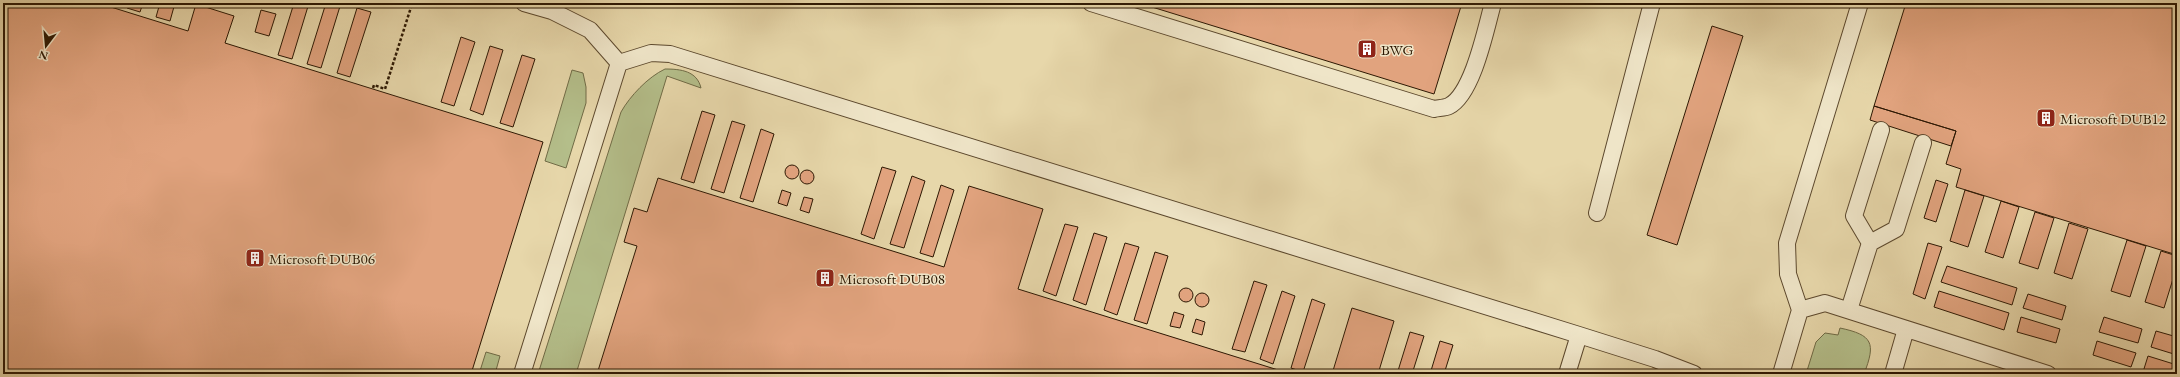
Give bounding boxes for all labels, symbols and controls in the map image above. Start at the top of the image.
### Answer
north arrow [26,26,66,66]
building icon: BWG [1356,38,1378,60]
place label: BWG [1381,40,1414,59]
text: N [37,48,49,64]
building icon: Microsoft DUB12 [2035,107,2057,129]
place label: Microsoft DUB12 [2060,109,2167,128]
building icon: Microsoft DUB06 [244,247,266,269]
place label: Microsoft DUB06 [269,249,375,268]
building icon: Microsoft DUB08 [814,267,836,289]
place label: Microsoft DUB08 [839,269,945,288]

